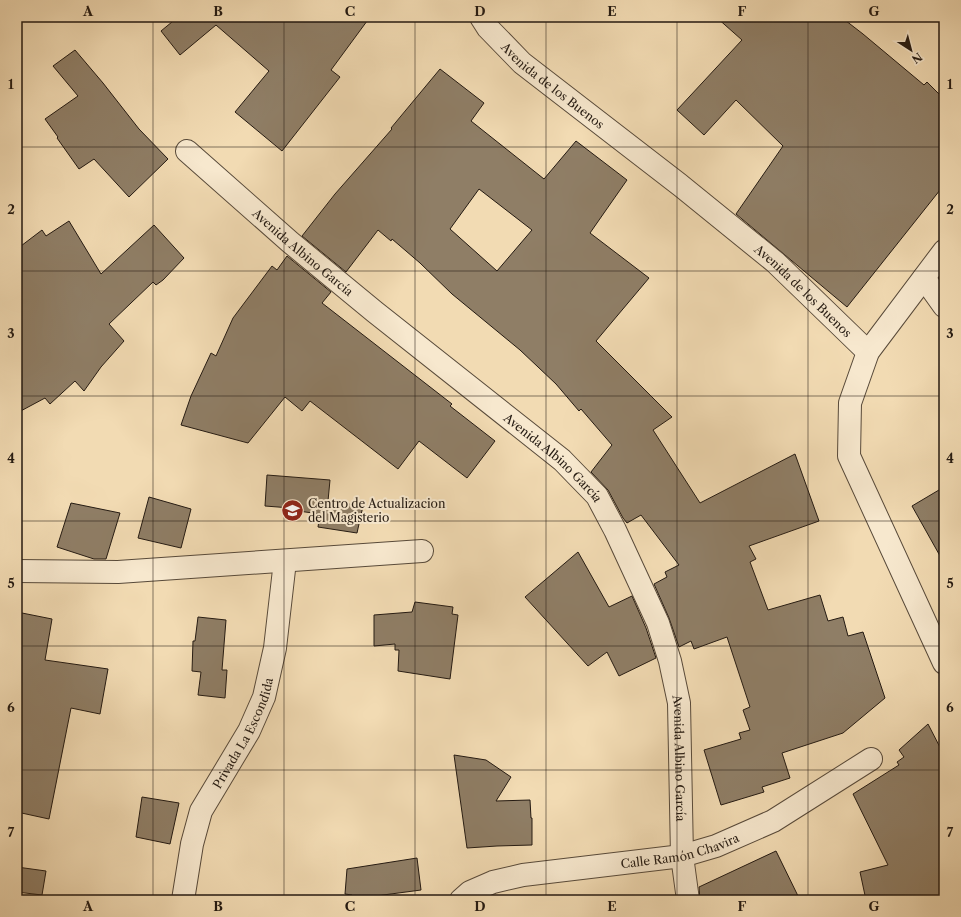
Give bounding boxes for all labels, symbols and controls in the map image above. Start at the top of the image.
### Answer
text: A [82,3,94,19]
text: B [213,3,223,19]
text: C [345,3,355,19]
text: D [474,3,486,19]
text: E [607,3,617,19]
text: F [738,3,747,19]
text: G [868,3,880,19]
north arrow [891,30,931,70]
street label: Avenida de los Buenos [498,38,608,131]
text: N [909,50,925,67]
text: 1 [8,76,14,92]
text: 1 [947,76,953,92]
text: 2 [7,201,15,217]
text: 2 [946,201,954,217]
street label: Avenida Albino García [249,205,357,299]
street label: Avenida de los Buenos [751,241,855,340]
text: 3 [7,325,15,341]
text: 3 [946,325,954,341]
street label: Avenida Albino García [500,409,606,505]
text: 4 [7,450,15,466]
text: 4 [946,450,954,466]
place label: Centro de Actualizacion del Magisterio [308,496,446,525]
school or university icon: Centro de Actualizacion del Magisterio [280,497,306,523]
text: 5 [7,575,15,591]
text: 5 [946,575,954,591]
street label: Privada La Escondida [209,675,276,791]
street label: Avenida Albino García [670,692,689,822]
text: 6 [7,699,15,715]
text: 6 [946,699,954,715]
text: 7 [8,824,15,840]
text: 7 [947,824,954,840]
street label: Calle Ramón Chavira [620,829,742,871]
text: A [82,898,94,914]
text: B [213,898,223,914]
text: C [345,898,355,914]
text: D [474,898,486,914]
text: E [607,898,617,914]
text: F [738,898,747,914]
text: G [868,898,880,914]

